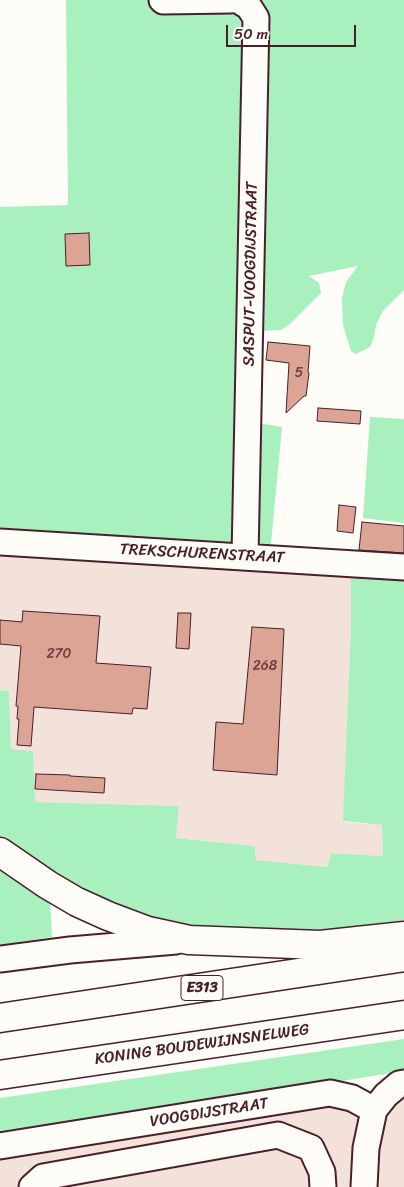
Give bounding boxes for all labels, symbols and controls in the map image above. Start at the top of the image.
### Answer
scale bar [229,15,359,47]
text: 50 m [234,21,268,47]
street label: SASPUT-VOOGDIJSTRAAT [240,181,262,367]
house number: 5 [295,365,303,381]
street label: TREKSCHURENSTRAAT [119,540,285,568]
house number: 270 [47,646,71,662]
house number: 268 [253,658,277,674]
road number: E313 [181,976,223,1000]
street label: KONING BOUDEWIJNSNELWEG [94,1020,310,1070]
street label: VOOGDIJSTRAAT [149,1094,269,1132]

